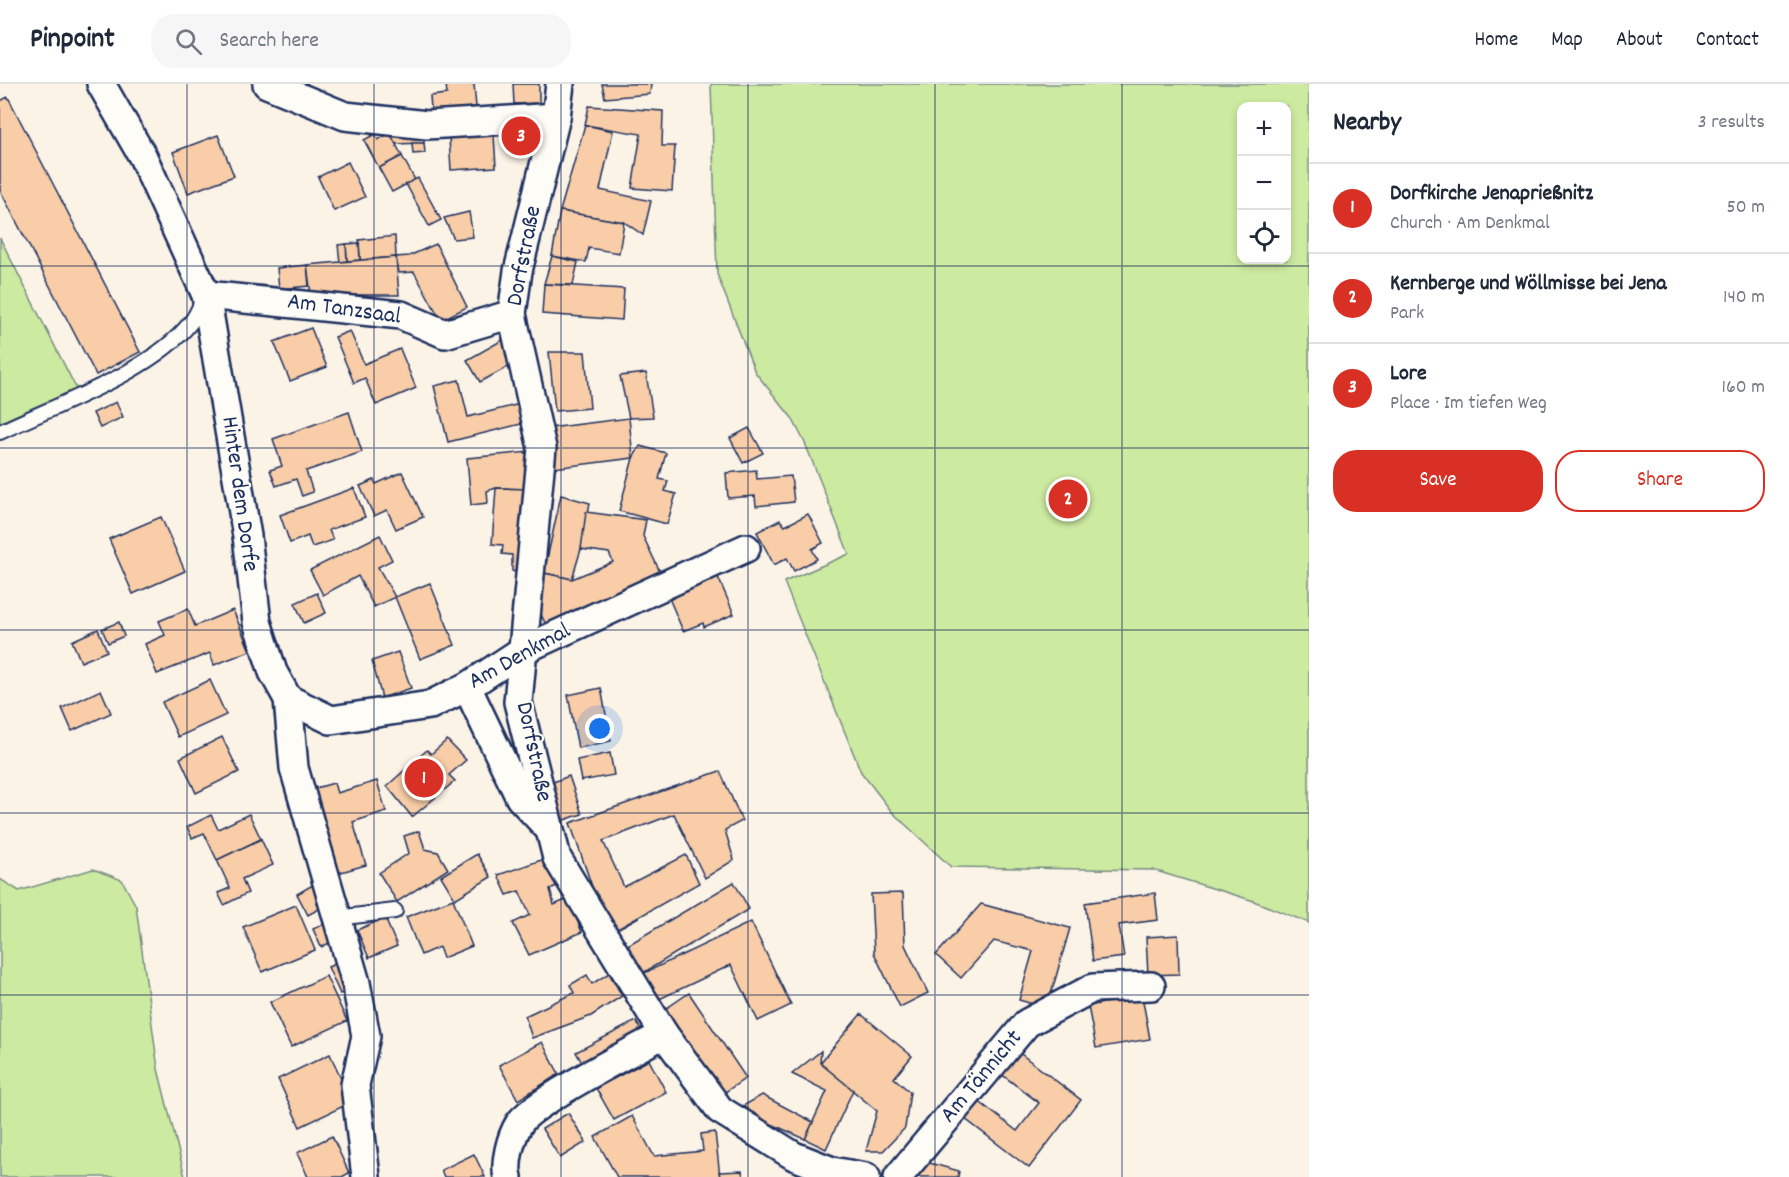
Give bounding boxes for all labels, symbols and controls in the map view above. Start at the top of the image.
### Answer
search box [151,14,571,68]
text: Pinpoint [30,21,115,61]
icon: search [172,25,205,58]
text: Search here [220,26,319,57]
text: Home [1474,26,1518,56]
text: Map [1551,26,1583,56]
text: About [1616,26,1663,56]
text: Contact [1696,26,1759,56]
map controls [1237,102,1291,264]
button: + [1237,102,1291,156]
text: Nearby [1333,105,1401,142]
text: 3 results [1698,109,1765,137]
pin: 3 [502,113,540,158]
button: − [1237,156,1291,210]
text: Dorfkirche Jenaprießnitz [1390,179,1593,210]
text: 1 [1350,194,1355,222]
text: 50 m [1727,194,1765,222]
street label: Dorfstraße [499,203,551,309]
button: locate [1237,210,1291,264]
text: Church · Am Denkmal [1390,210,1550,238]
text: Kernberge und Wöllmisse bei Jena [1390,269,1667,300]
text: 2 [1348,284,1357,312]
text: 140 m [1723,284,1765,312]
street label: Am Tanzsaal [285,285,403,335]
text: Park [1390,300,1424,328]
text: Lore [1390,359,1427,390]
text: 3 [1348,374,1357,402]
text: 160 m [1722,374,1765,402]
text: Place · Im tiefen Weg [1390,390,1547,418]
street label: Hinter dem Dorfe [211,414,267,574]
button: Save [1333,450,1543,512]
button: Share [1555,450,1765,512]
pin: 2 [1048,476,1088,522]
street label: Am Denkmal [463,615,578,699]
street label: Dorfstraße [506,699,560,805]
your location [585,714,614,743]
pin: 1 [404,756,444,800]
street label: Am Tännicht [933,1023,1031,1131]

